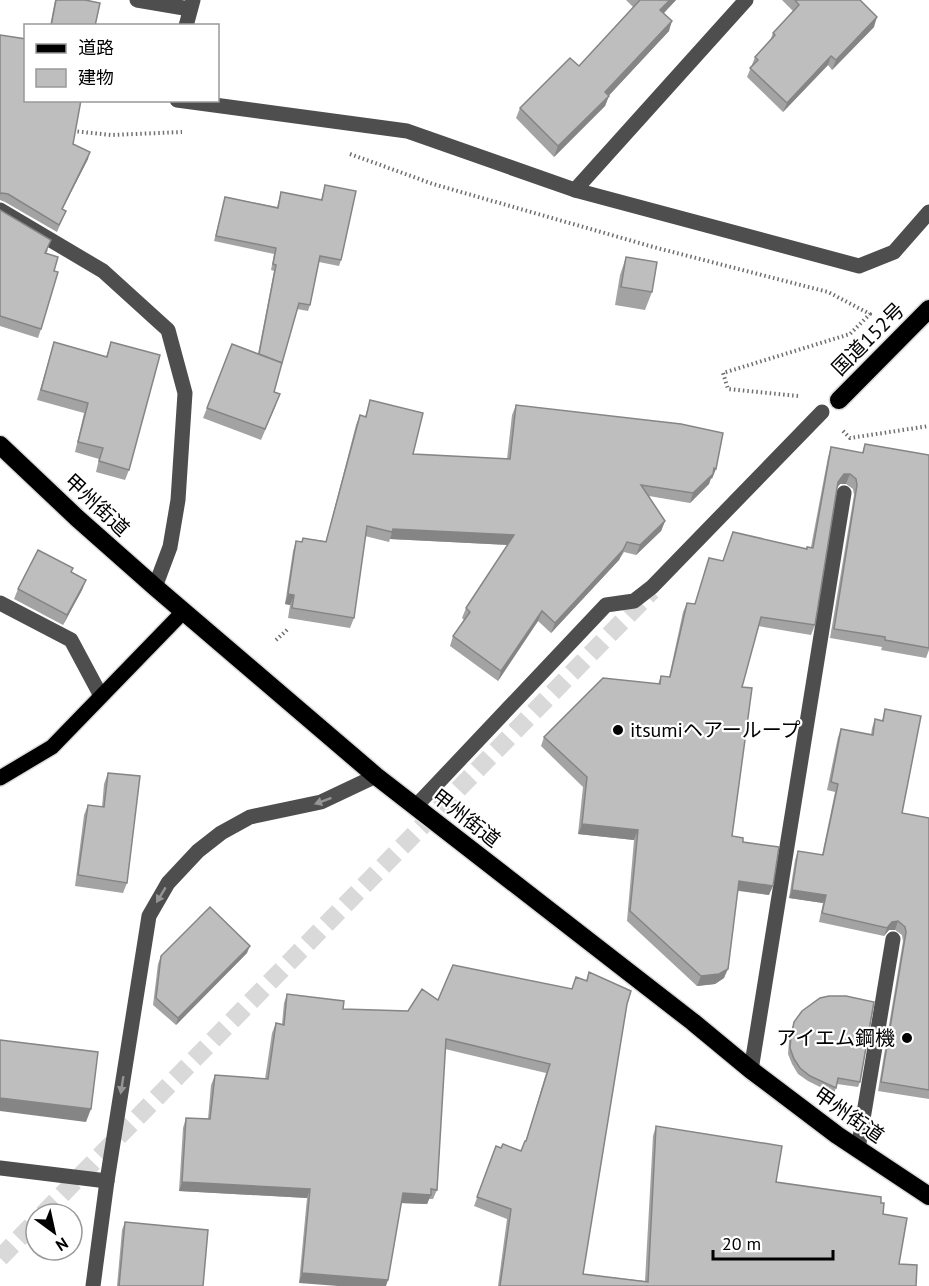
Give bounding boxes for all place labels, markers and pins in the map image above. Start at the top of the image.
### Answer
place label: itsumiヘアーループ [630,717,801,743]
marker: itsumiヘアーループ [611,723,625,737]
place label: アイエム鋼機 [776,1025,895,1051]
marker: アイエム鋼機 [900,1031,914,1045]

